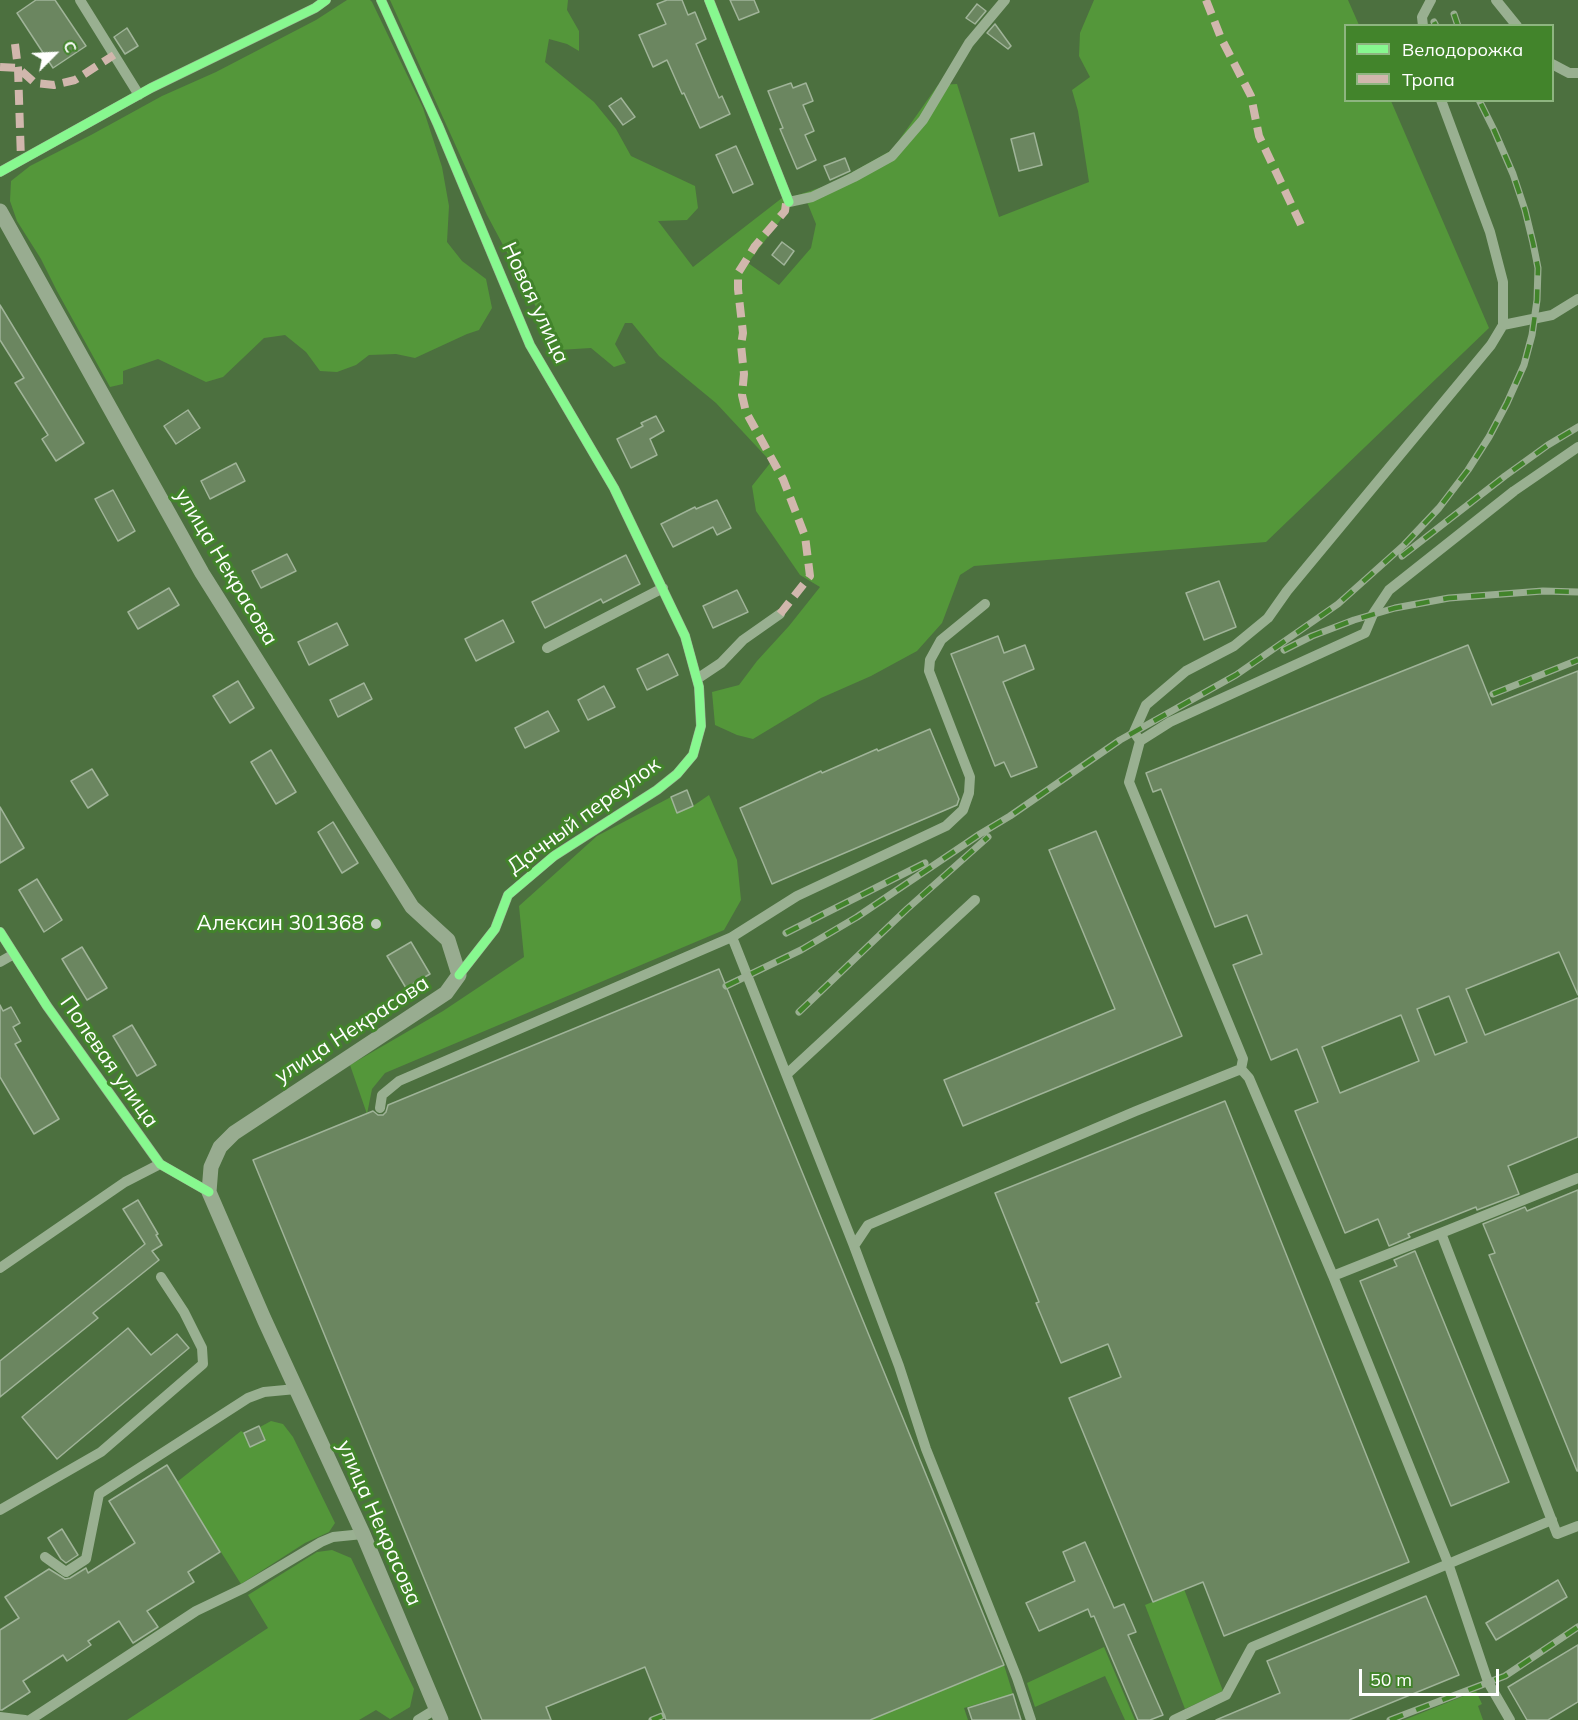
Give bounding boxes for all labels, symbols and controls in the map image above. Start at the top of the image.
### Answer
north arrow [24,24,84,84]
legend [1344,24,1554,102]
text: С [59,38,82,56]
text: Велодорожка [1402,38,1523,61]
text: Тропа [1402,68,1455,91]
street label: Новая улица [496,238,574,368]
street label: улица Некрасова [169,484,283,650]
street label: Дачный переулок [503,752,665,880]
place label: Алексин 301368 [197,911,364,937]
marker: Алексин 301368 [369,917,383,931]
street label: улица Некрасова [270,971,434,1089]
street label: Полевая улица [54,991,164,1133]
street label: улица Некрасова [331,1436,427,1610]
scale bar [1362,1657,1502,1695]
text: 50 m [1370,1668,1412,1691]

